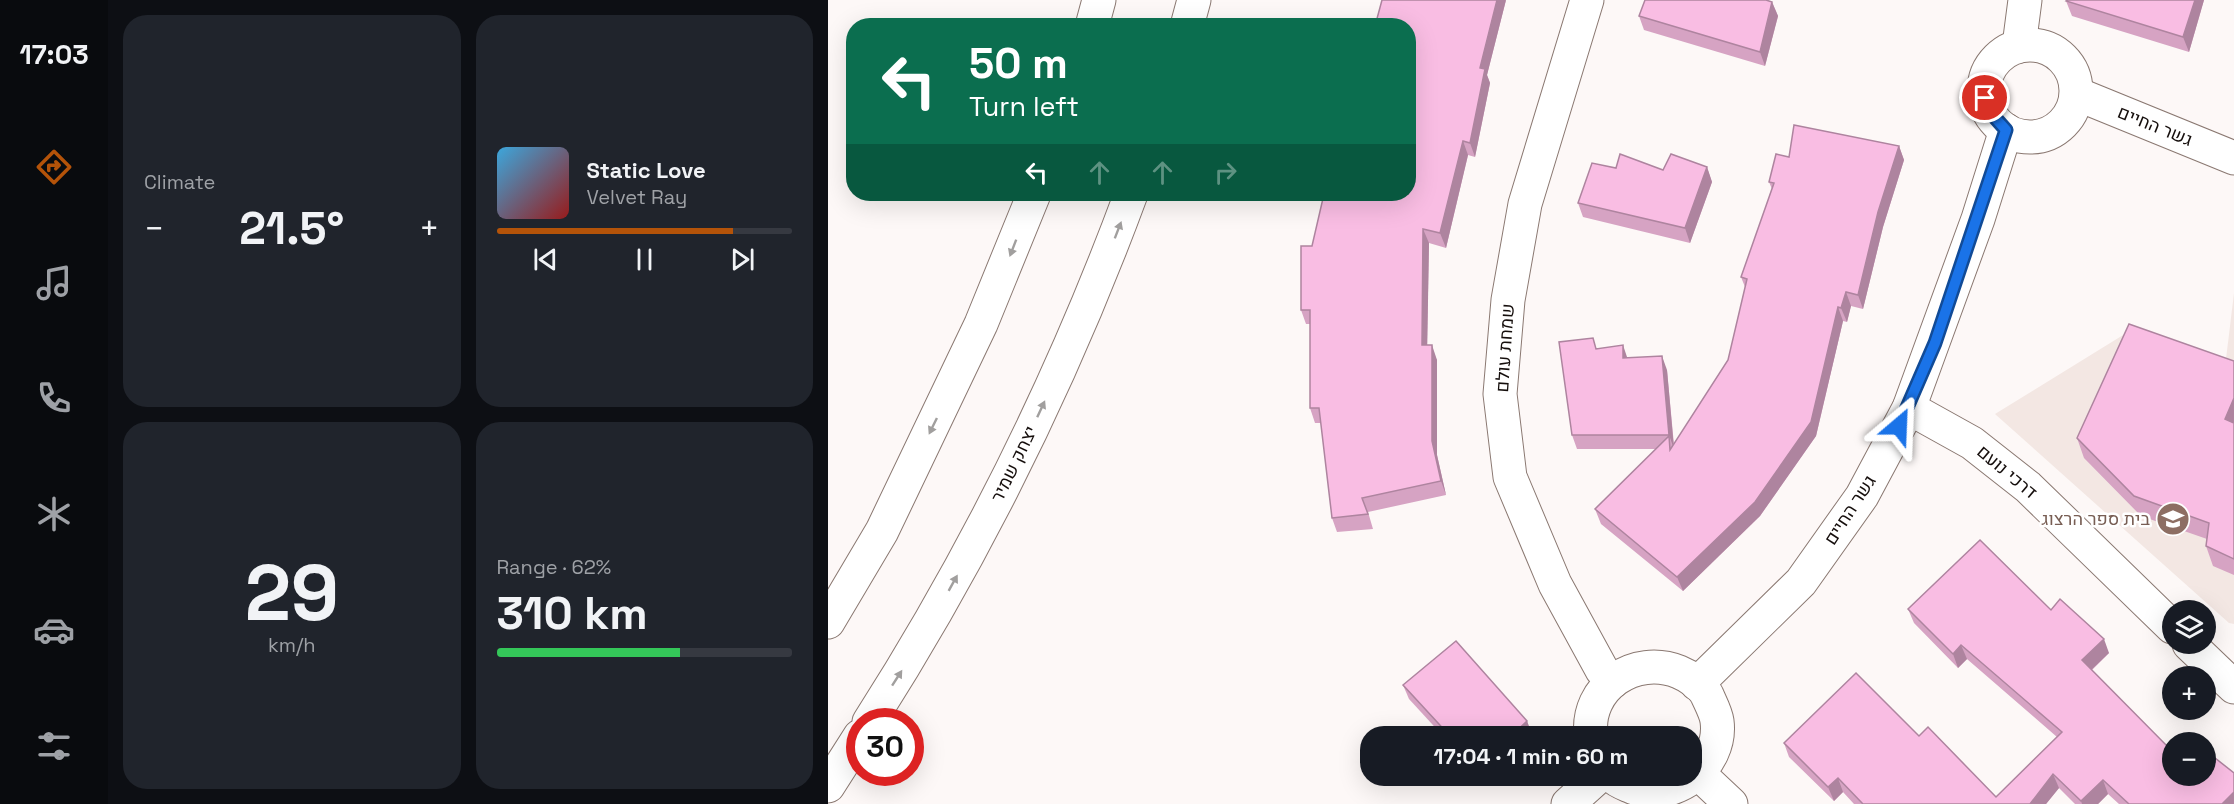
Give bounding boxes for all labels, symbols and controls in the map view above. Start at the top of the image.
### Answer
text: 17:03 [19,37,89,72]
text: 50 m [969,37,1068,90]
icon: left [870,42,948,120]
pin [1959,72,2010,123]
icon: arrive [1968,81,2001,114]
text: Turn left [969,89,1079,124]
street label: גשר החיים [2114,100,2196,151]
icon: directions [33,146,75,188]
text: Static Love [587,156,706,184]
icon: left [1020,156,1053,189]
icon: ahead [1083,156,1116,189]
icon: ahead [1146,156,1179,189]
icon: right [1209,156,1242,189]
text: Climate [144,169,215,195]
text: Velvet Ray [587,184,687,210]
text: 21.5° [239,200,344,257]
text: − [144,208,164,250]
text: + [419,208,440,250]
one-way arrow [1114,221,1123,239]
one-way arrow [1008,239,1018,257]
icon: previous [529,243,562,276]
icon: pause [628,243,661,276]
icon: next [726,243,759,276]
icon: music [33,262,75,304]
street label: שמחת עולם [1490,303,1519,393]
icon: phone [33,377,75,419]
position arrow [1867,394,1931,458]
one-way arrow [1036,400,1045,417]
one-way arrow [928,417,937,434]
street label: יצחק שמיר [985,422,1042,506]
street label: דרכי נועם [1972,440,2042,503]
street label: גשר החיים [1819,471,1881,549]
icon: climate [33,493,75,535]
school or university icon: בית ספר הרצוג [2155,501,2191,537]
place label: בית ספר הרצוג [2041,507,2151,530]
text: 29 [245,543,339,643]
text: Range · 62% [497,554,611,580]
one-way arrow [948,574,958,591]
text: 310 km [497,585,648,642]
map controls [2162,600,2216,786]
button: layers [2162,600,2216,654]
icon: car [33,609,75,651]
text: km/h [268,632,316,658]
button: + [2162,666,2216,720]
one-way arrow [891,670,902,686]
speed limit sign: 30 [846,708,924,786]
icon: filters [33,725,75,767]
button: − [2162,732,2216,786]
text: 17:04 · 1 min · 60 m [1434,742,1628,770]

